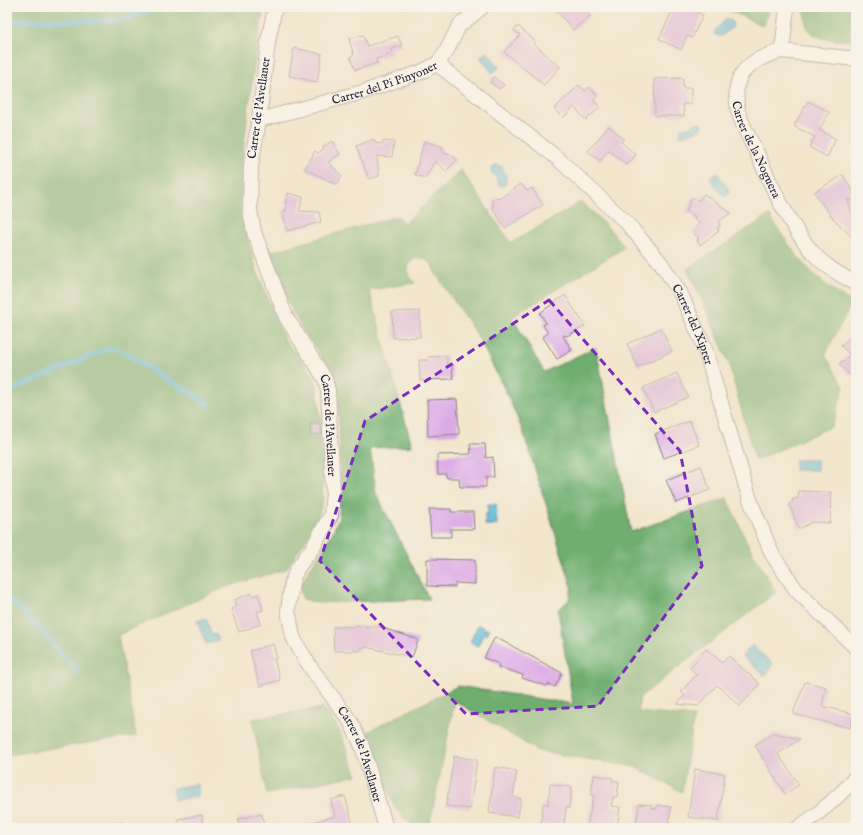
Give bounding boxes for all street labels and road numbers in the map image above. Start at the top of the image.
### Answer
street label: Carrer de l'Avellaner [244,56,274,160]
street label: Carrer del Pi Pinyoner [330,57,440,108]
street label: Carrer de la Noguera [729,100,785,201]
street label: Carrer del Xiprer [669,281,717,367]
street label: Carrer de l'Avellaner [316,371,340,477]
street label: Carrer de l'Avellaner [334,703,386,805]

